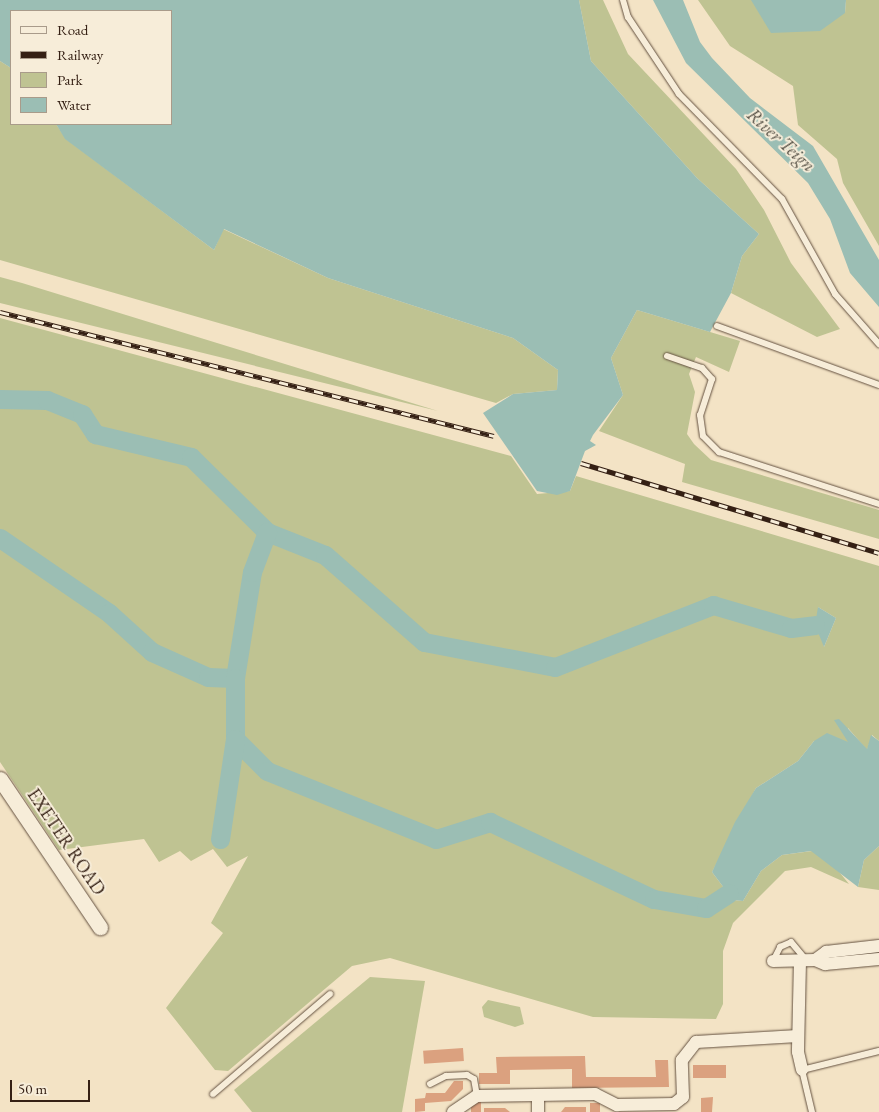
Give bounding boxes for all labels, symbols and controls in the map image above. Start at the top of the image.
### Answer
legend [10,10,172,125]
text: Road [57,20,88,39]
text: Railway [57,45,103,64]
text: Park [57,70,83,89]
text: Water [57,95,91,114]
water label: River Teign [742,103,820,177]
street label: EXETER ROAD [22,785,110,899]
scale bar [12,1070,92,1102]
text: 50 m [18,1079,47,1098]

